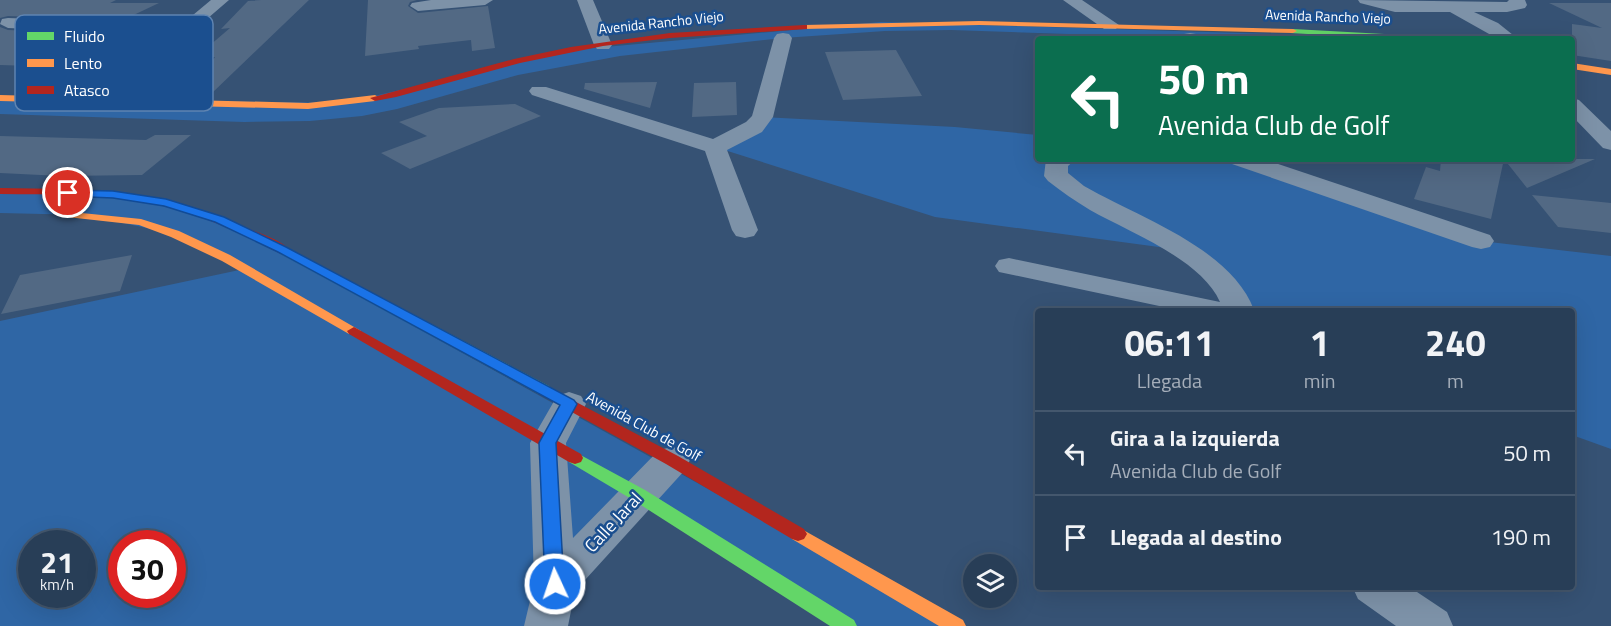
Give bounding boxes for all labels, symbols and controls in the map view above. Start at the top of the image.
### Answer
street label: Avenida Rancho Viejo [1265,3,1391,29]
street label: Avenida Rancho Viejo [597,5,725,39]
legend [15,15,213,111]
text: Fluido [64,24,105,48]
text: 50 m [1158,46,1250,110]
text: Lento [64,51,102,75]
icon: left [1059,60,1137,138]
text: Atasco [64,78,110,102]
text: Avenida Club de Golf [1158,104,1389,145]
pin [42,167,93,218]
icon: arrive [51,176,84,209]
text: 06:11 [1124,315,1214,370]
text: 1 [1310,315,1330,370]
text: 240 [1425,315,1486,370]
text: Llegada [1137,365,1202,396]
text: min [1304,365,1336,396]
text: m [1447,365,1464,396]
street label: Avenida Club de Golf [582,385,706,467]
text: Gira a la izquierda [1110,421,1280,455]
text: 50 m [1503,436,1551,470]
icon: left [1059,437,1092,470]
text: Avenida Club de Golf [1110,455,1281,486]
street label: Calle Jaral [578,486,648,558]
text: Llegada al destino [1110,520,1282,554]
text: 190 m [1491,520,1551,554]
icon: arrive [1059,521,1092,554]
speed limit sign: 30 [108,530,186,608]
text: 21 [40,539,74,585]
position arrow [523,552,587,616]
map controls [963,554,1017,608]
button: layers [963,554,1017,608]
text: km/h [40,573,74,596]

